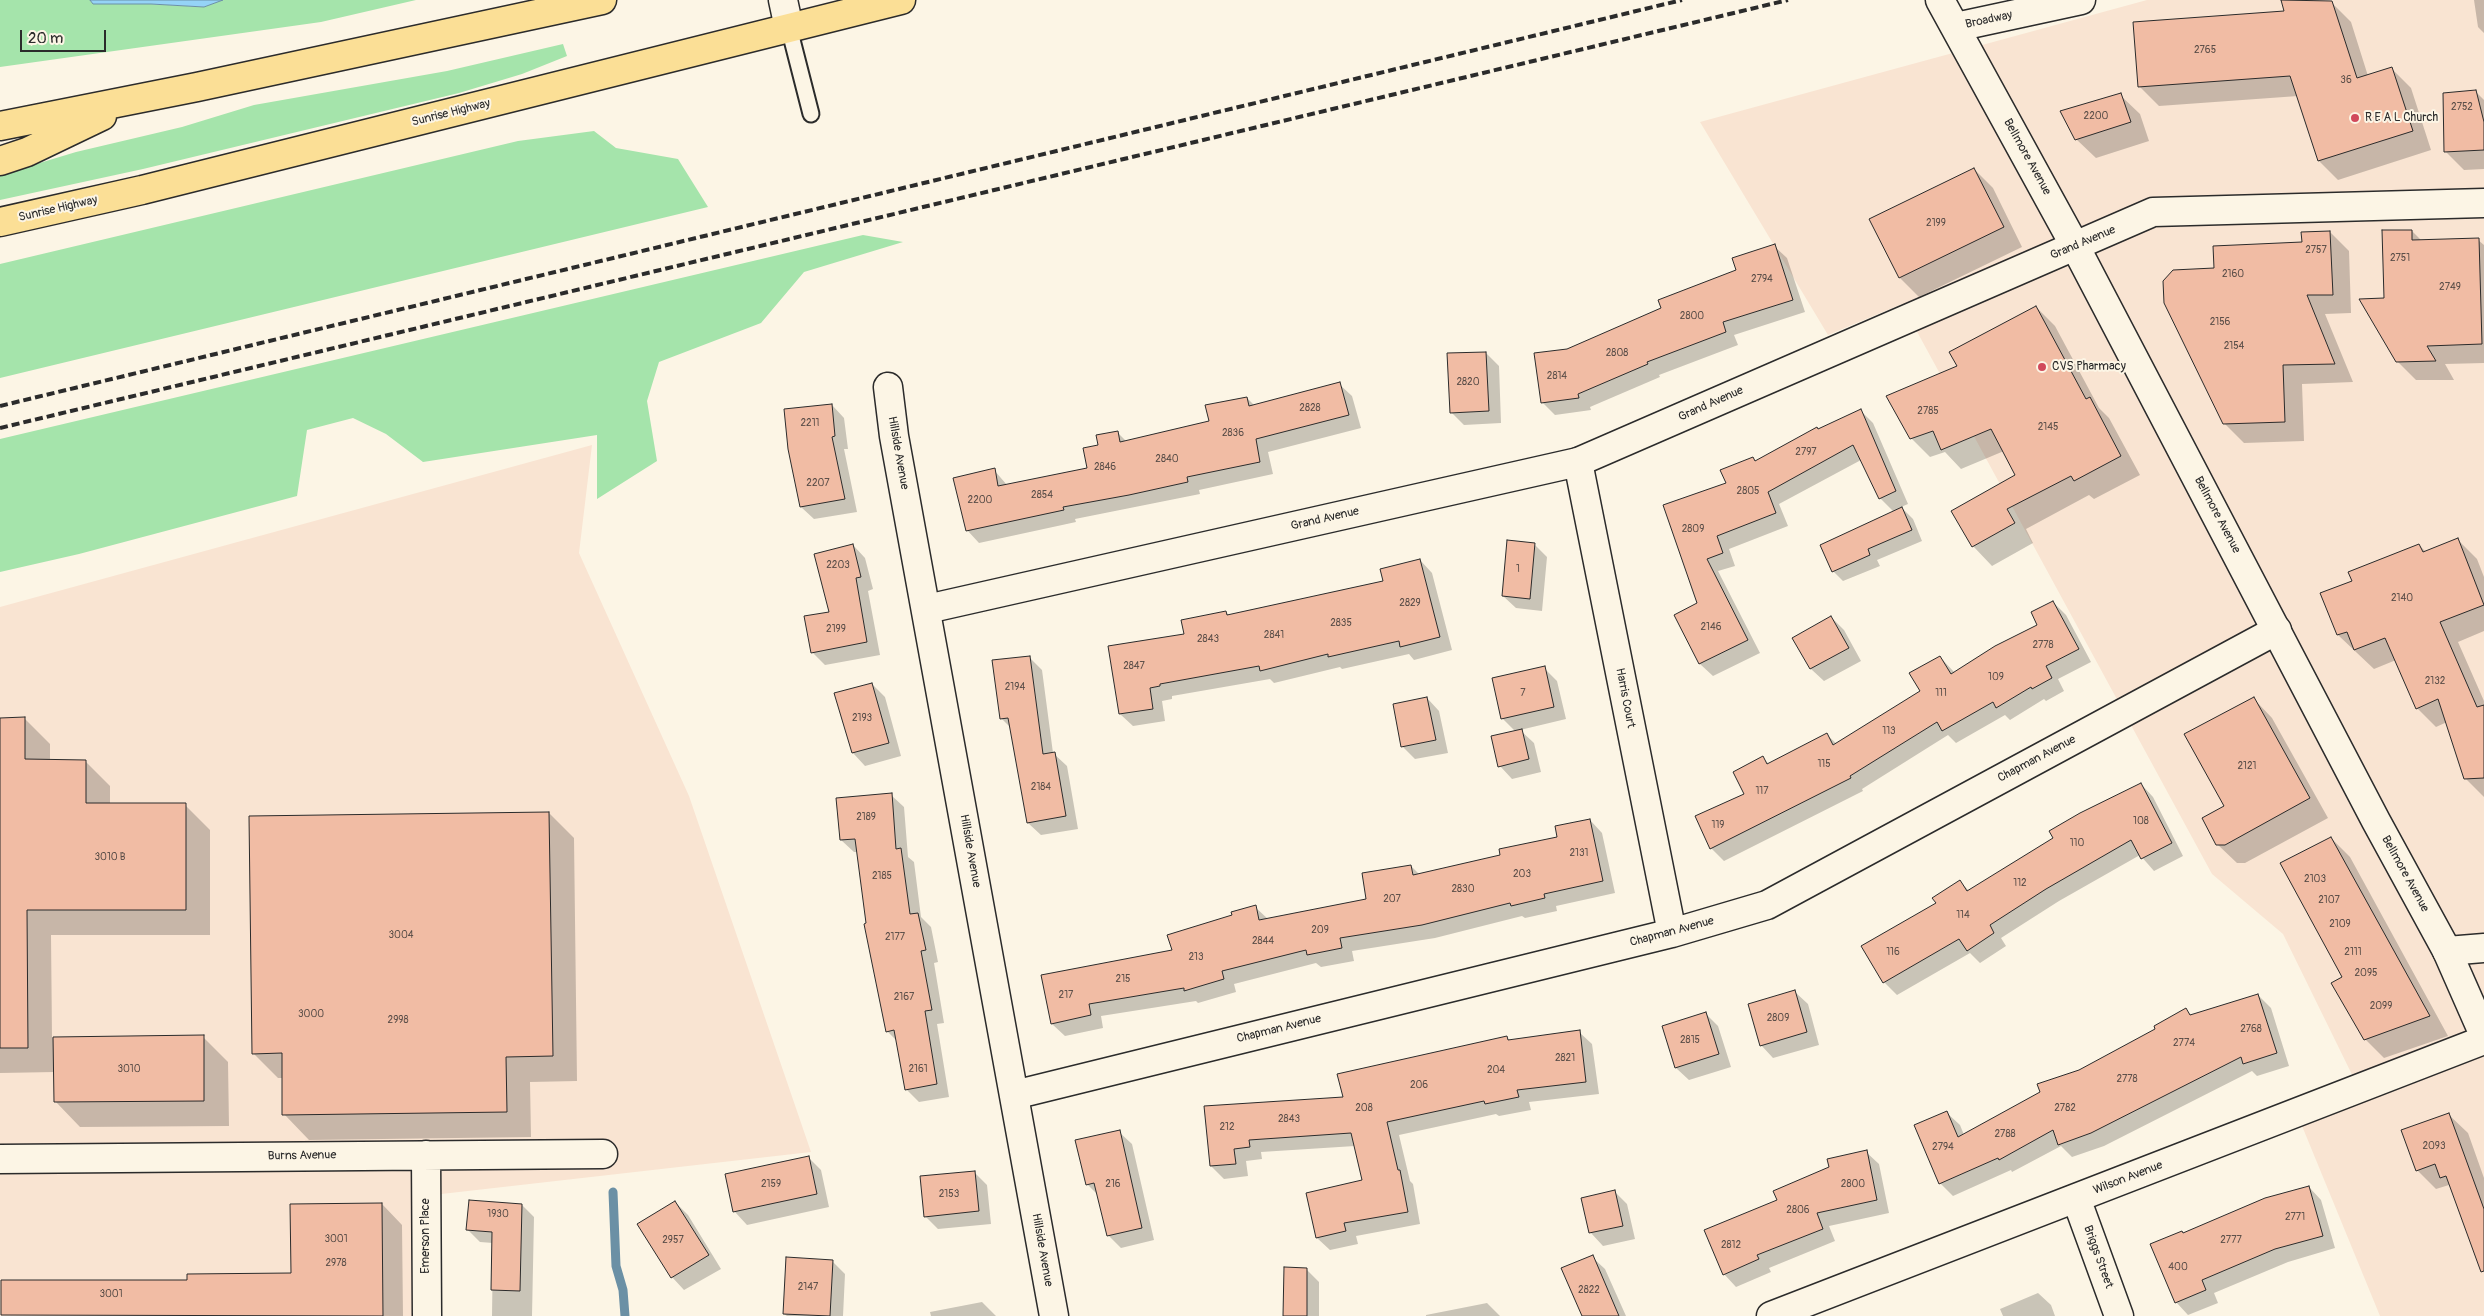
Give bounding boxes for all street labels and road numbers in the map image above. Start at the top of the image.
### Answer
street label: Broadway [1964,8,2014,32]
street label: Sunrise Highway [410,96,492,130]
street label: Bellmore Avenue [2000,116,2054,198]
street label: Sunrise Highway [17,193,99,225]
street label: Grand Avenue [2048,223,2118,263]
street label: Grand Avenue [1676,383,1746,425]
street label: Hillside Avenue [884,415,912,491]
street label: Bellmore Avenue [2191,474,2243,556]
street label: Grand Avenue [1289,504,1361,534]
street label: Harris Court [1612,667,1638,729]
street label: Chapman Avenue [1995,732,2079,786]
street label: Hillside Avenue [956,813,984,889]
street label: Bellmore Avenue [2378,833,2432,915]
street label: Chapman Avenue [1628,914,1716,950]
street label: Chapman Avenue [1235,1012,1323,1046]
street label: Burns Avenue [268,1148,336,1164]
street label: Wilson Avenue [2091,1158,2165,1198]
street label: Emerson Place [419,1198,433,1274]
street label: Hillside Avenue [1028,1212,1056,1288]
street label: Briggs Street [2080,1224,2116,1290]

